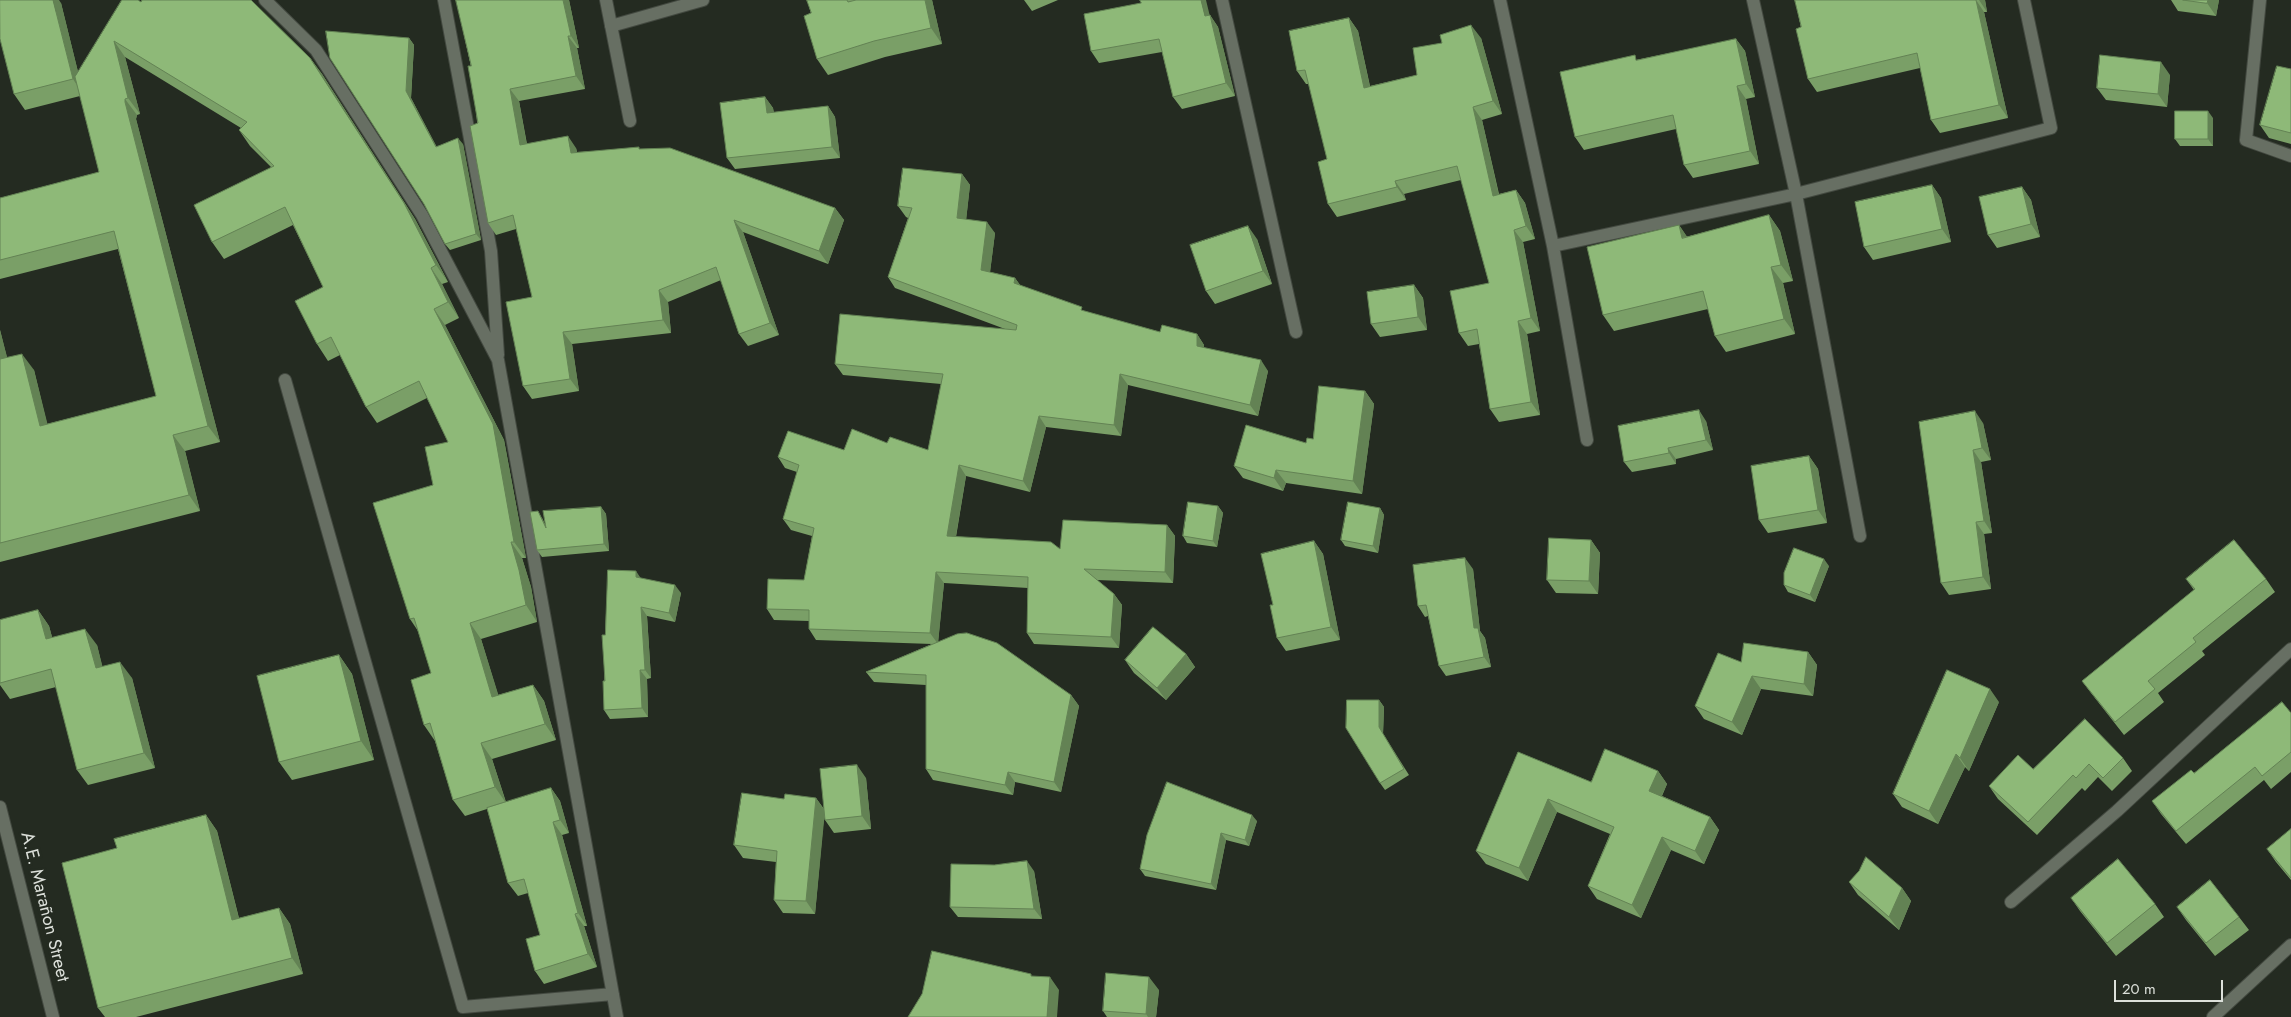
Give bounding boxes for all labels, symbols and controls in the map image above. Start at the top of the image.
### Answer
street label: A.E. Marañon Street [15,830,73,984]
scale bar [2116,970,2225,1002]
text: 20 m [2122,978,2156,1000]

